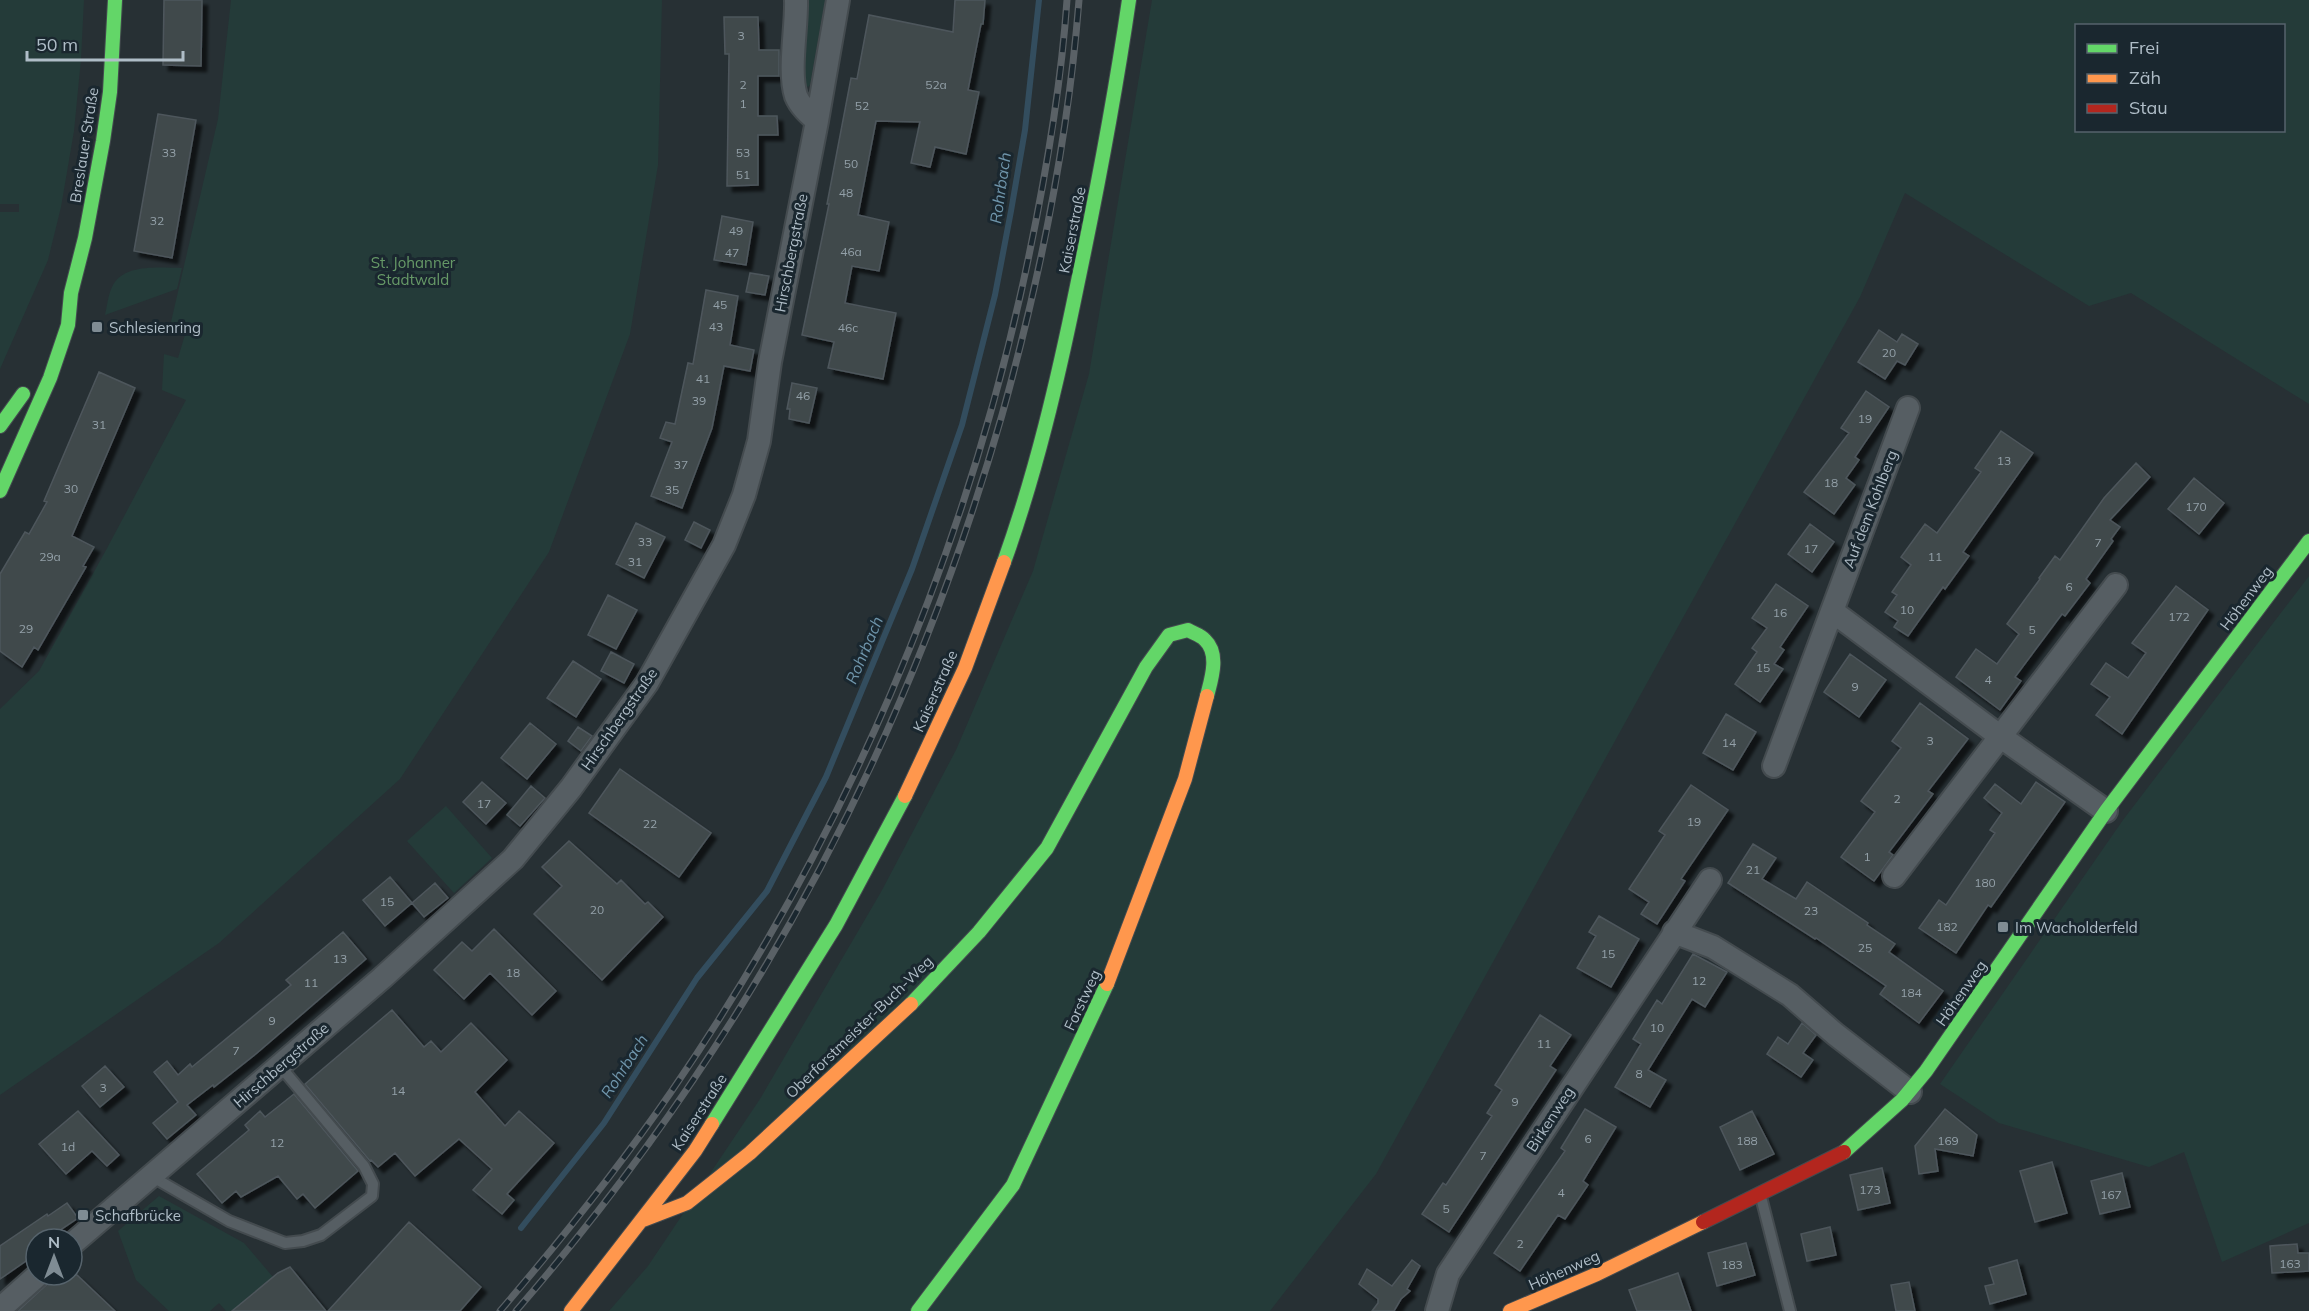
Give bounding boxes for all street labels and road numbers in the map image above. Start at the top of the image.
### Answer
street label: Breslauer Straße [66,86,102,204]
street label: Kaiserstraße [1054,185,1090,275]
street label: Hirschbergstraße [770,192,812,314]
street label: Auf dem Kohlberg [1839,447,1901,571]
street label: Höhenweg [2216,562,2276,634]
street label: Kaiserstraße [908,647,962,735]
street label: Hirschbergstraße [577,664,661,774]
street label: Oberforstmeister-Buch-Weg [782,952,936,1102]
street label: Höhenweg [1931,956,1991,1030]
street label: Forstweg [1060,967,1104,1033]
street label: Hirschbergstraße [229,1018,333,1112]
street label: Kaiserstraße [667,1070,731,1154]
street label: Birkenweg [1522,1083,1578,1155]
street label: Höhenweg [1525,1246,1603,1294]

